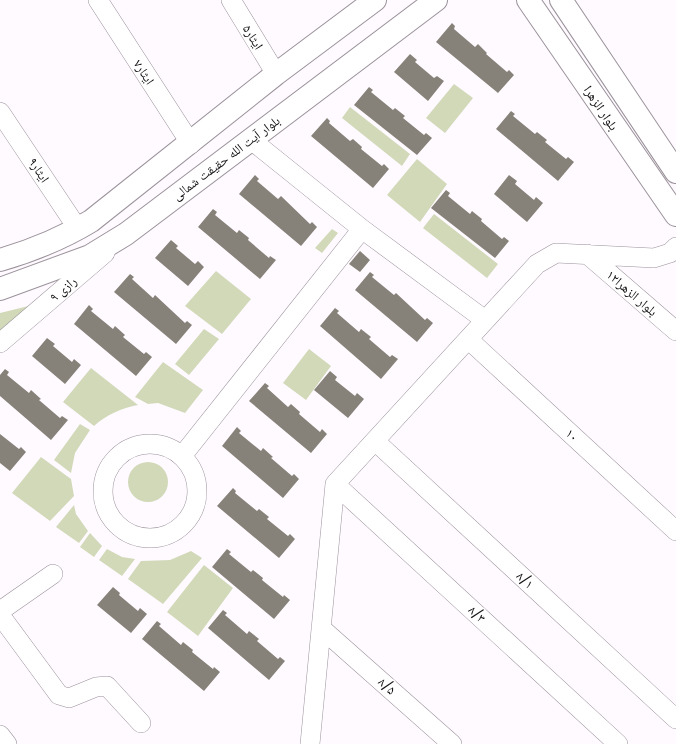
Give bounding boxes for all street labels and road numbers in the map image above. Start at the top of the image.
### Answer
street label: ایثار۵ [238,21,268,53]
street label: ایثار۷ [129,56,159,88]
street label: بلوار الزهرا [579,82,623,134]
street label: بلوار آیت الله حقیقت شمالی [168,111,284,205]
street label: ایثار۹ [24,154,54,186]
street label: بلوار الزهرا۱۲ [602,265,662,321]
street label: رازی ۹ [45,272,81,306]
street label: ۱۰ [561,424,583,446]
street label: ۸/۱ [512,567,538,593]
street label: ۸/۳ [464,601,490,627]
street label: ۸/۵ [374,673,400,699]

